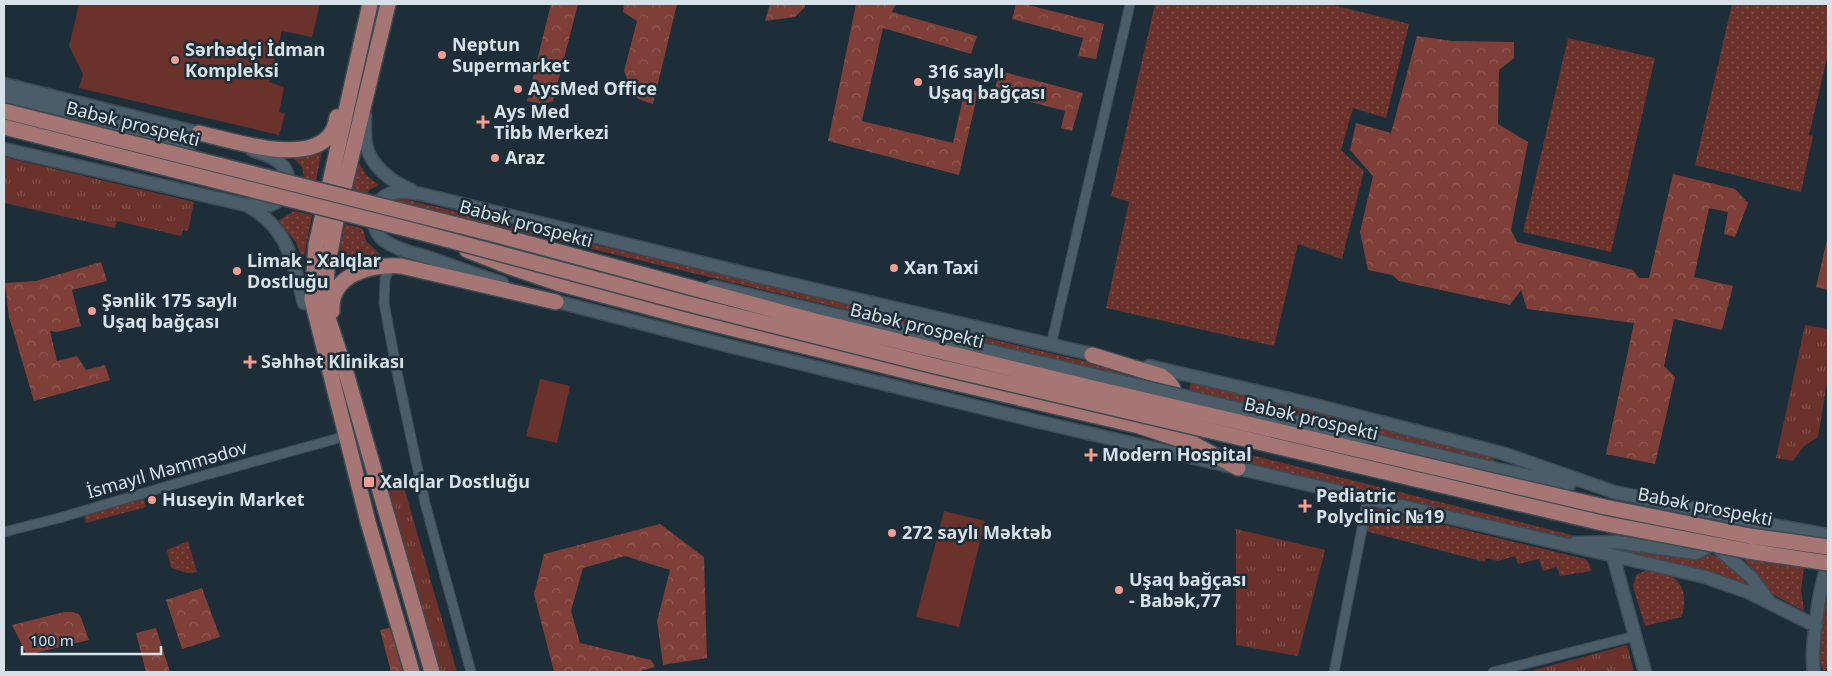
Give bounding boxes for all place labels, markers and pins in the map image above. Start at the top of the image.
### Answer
place label: Neptun Supermarket [452,32,570,77]
place label: Sərhədçi İdman Kompleksi [185,37,325,82]
marker: Neptun Supermarket [436,49,448,61]
marker: Sərhədçi İdman Kompleksi [169,54,181,66]
place label: 316 saylı Uşaq bağçası [928,59,1046,104]
place label: AysMed Office [528,76,657,100]
marker: 316 saylı Uşaq bağçası [912,76,924,88]
marker: AysMed Office [512,83,524,95]
place label: Ays Med Tibb Merkezi [494,99,609,144]
marker: Ays Med Tibb Merkezi [476,115,490,129]
place label: Araz [505,145,545,169]
marker: Araz [489,152,501,164]
place label: Limak - Xalqlar Dostluğu [247,248,381,293]
place label: Xan Taxi [904,255,979,279]
marker: Xan Taxi [888,262,900,274]
marker: Limak - Xalqlar Dostluğu [231,265,243,277]
place label: Şənlik 175 saylı Uşaq bağçası [102,288,237,333]
marker: Şənlik 175 saylı Uşaq bağçası [86,305,98,317]
place label: Səhhət Klinikası [261,349,404,373]
marker: Səhhət Klinikası [243,355,257,369]
place label: Modern Hospital [1102,442,1252,466]
marker: Modern Hospital [1084,448,1098,462]
place label: Xalqlar Dostluğu [380,469,530,493]
marker: Xalqlar Dostluğu [362,475,376,489]
place label: Pediatric Polyclinic №19 [1316,483,1444,528]
place label: Huseyin Market [162,487,305,511]
marker: Huseyin Market [146,494,158,506]
marker: Pediatric Polyclinic №19 [1298,499,1312,513]
place label: 272 saylı Məktəb [902,520,1052,544]
marker: 272 saylı Məktəb [886,527,898,539]
place label: Uşaq bağçası - Babək,77 [1129,567,1247,612]
marker: Uşaq bağçası - Babək,77 [1113,584,1125,596]

